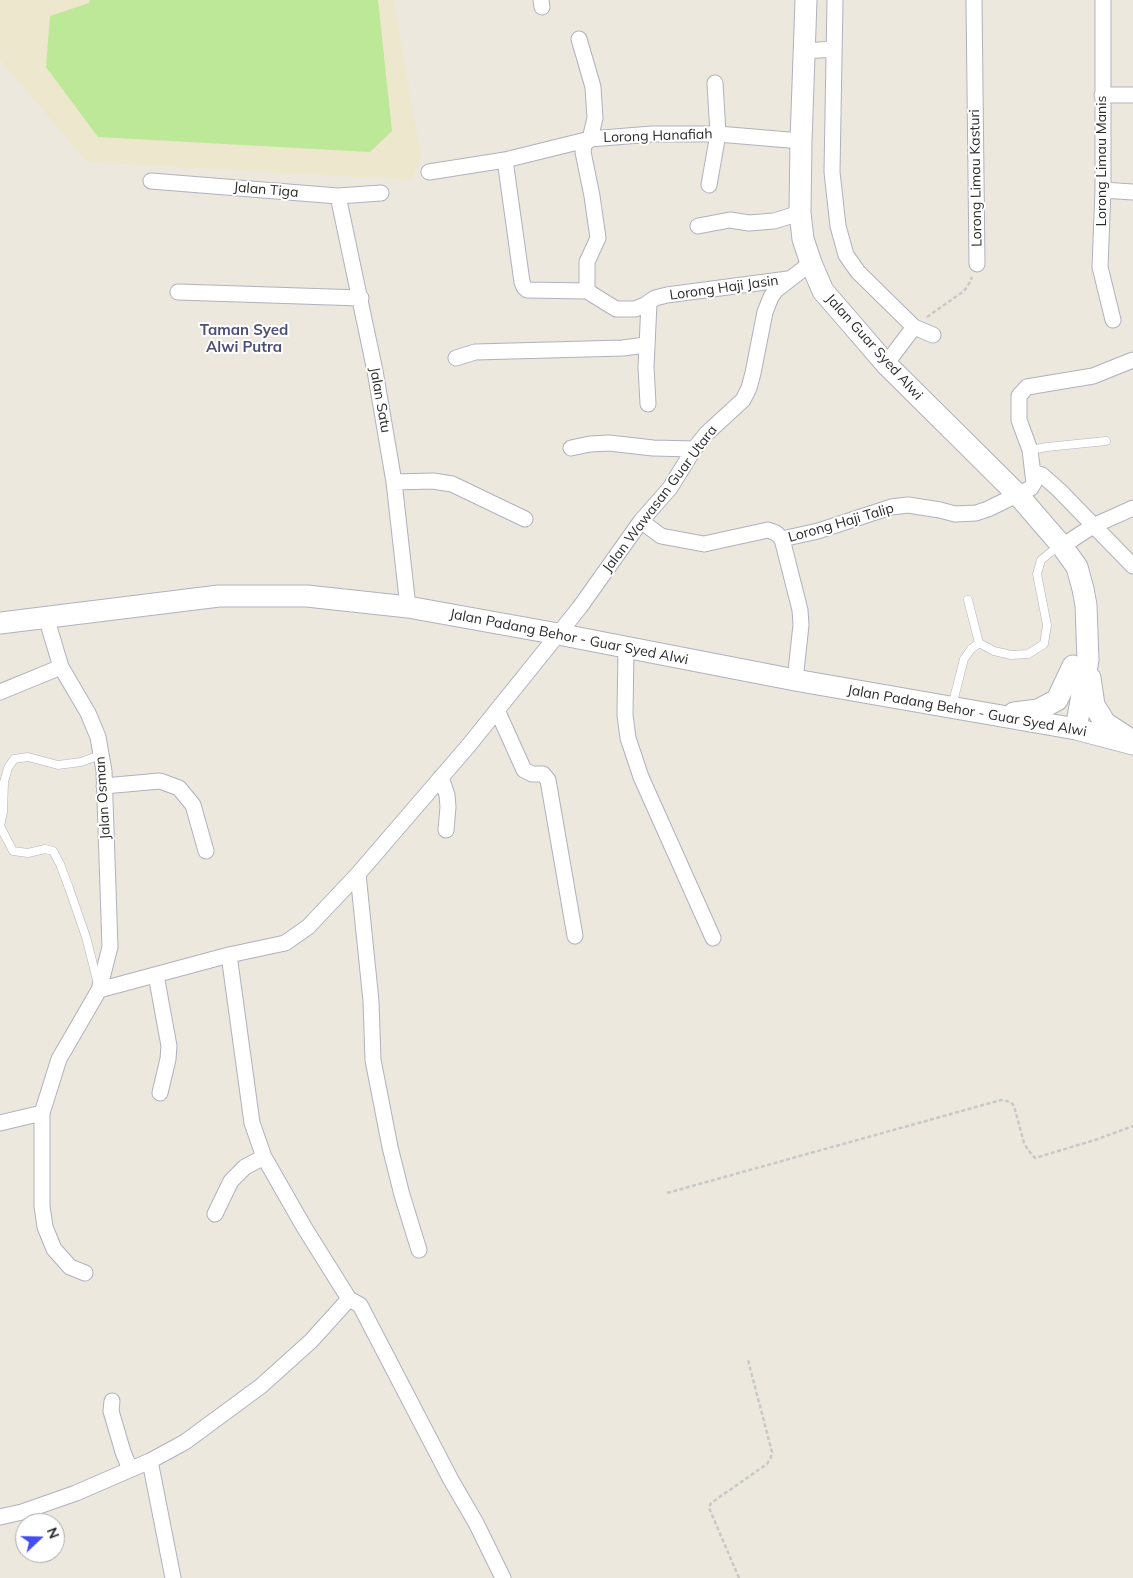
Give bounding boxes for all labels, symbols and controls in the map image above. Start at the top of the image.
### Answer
street label: Lorong Limau Manis [1094,95,1110,227]
street label: Lorong Limau Kasturi [966,109,986,247]
street label: Lorong Hanafiah [603,126,713,146]
street label: Jalan Tiga [233,179,299,201]
street label: Lorong Haji Jasin [668,272,780,304]
street label: Jalan Guar Syed Alwi [822,291,926,403]
district label: Taman Syed Alwi Putra [200,321,288,356]
street label: Jalan Satu [366,366,394,434]
street label: Jalan Wawasan Guar Utara [599,422,721,576]
street label: Lorong Haji Talip [786,500,896,546]
street label: Jalan Padang Behor - Guar Syed Alwi [448,606,690,668]
street label: Jalan Padang Behor - Guar Syed Alwi [846,682,1088,740]
street label: Jalan Osman [92,756,114,840]
north arrow [15,1513,65,1563]
text: N [43,1525,63,1541]

